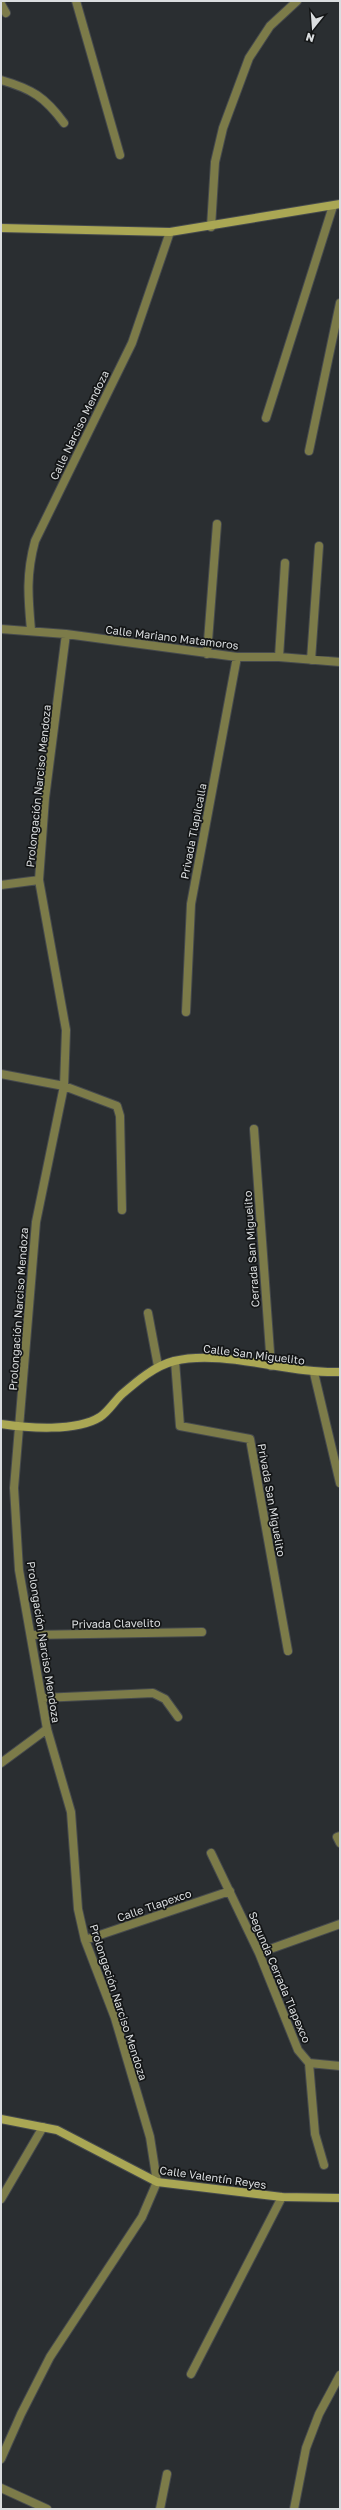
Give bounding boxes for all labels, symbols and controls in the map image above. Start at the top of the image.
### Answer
north arrow [293,8,333,48]
text: N [304,31,316,45]
street label: Calle Narciso Mendoza [47,368,111,482]
street label: Calle Mariano Matamoros [105,622,240,652]
street label: Prolongación Narciso Mendoza [23,704,53,868]
street label: Privada Tlapilcalla [177,782,209,880]
street label: Cerrada San Miguelito [240,1190,262,1308]
street label: Prolongación Narciso Mendoza [6,1227,30,1391]
street label: Calle San Miguelito [202,1341,306,1367]
street label: Privada San Miguelito [256,1442,288,1558]
street label: Prolongación Narciso Mendoza [25,1560,63,1724]
street label: Privada Clavelito [71,1616,161,1630]
street label: Calle Tlapexco [115,1886,193,1924]
street label: Segunda Cerrada Tlapexco [246,1909,314,2045]
street label: Prolongación Narciso Mendoza [88,1922,150,2082]
street label: Calle Valentín Reyes [159,2163,267,2191]

